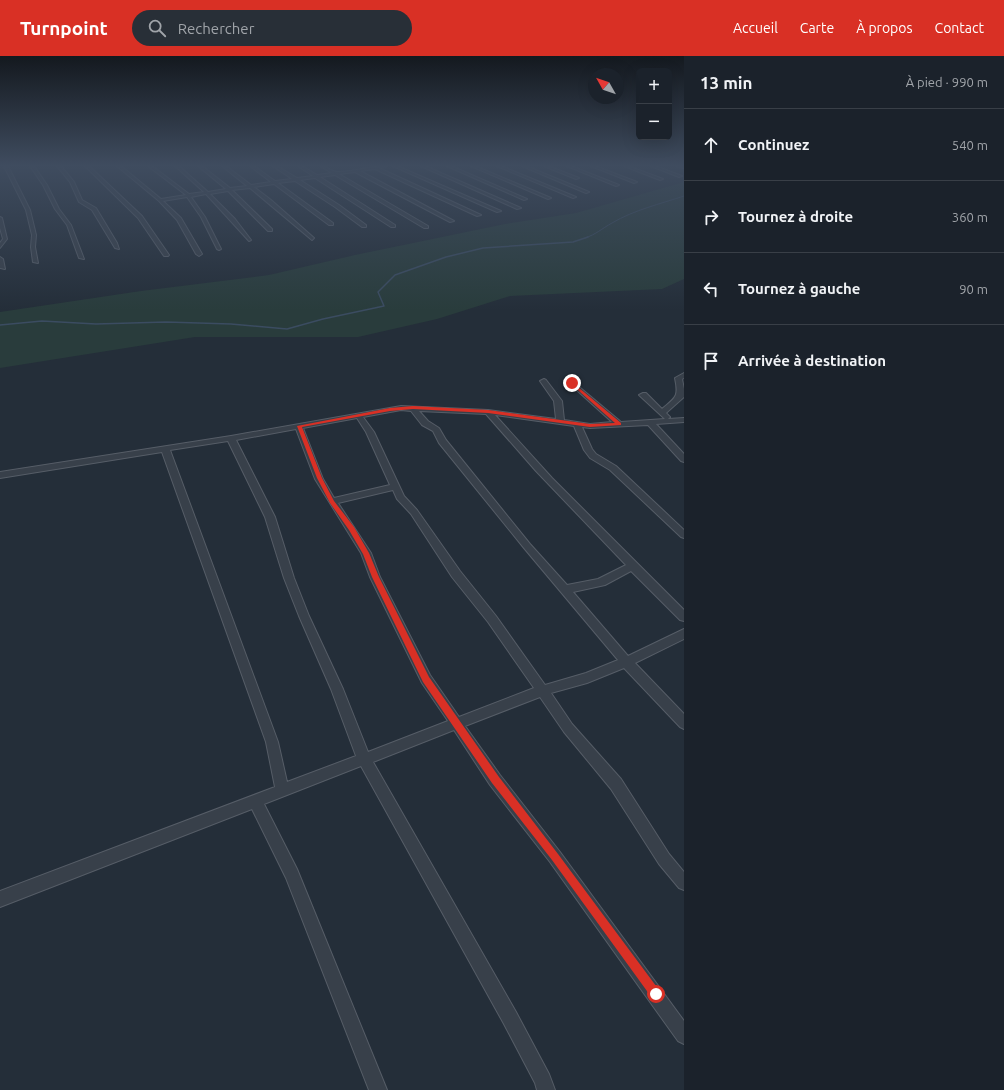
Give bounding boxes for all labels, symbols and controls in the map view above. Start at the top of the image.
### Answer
search box [132,10,412,46]
text: Turnpoint [20,17,108,39]
icon: search [146,17,168,39]
text: Rechercher [178,20,254,37]
text: Accueil [733,20,778,36]
text: Carte [800,20,834,36]
text: À propos [856,20,913,36]
text: Contact [935,20,984,36]
north arrow [588,68,624,104]
map controls [636,68,672,140]
button: + [636,68,672,104]
text: 13 min [700,73,753,92]
text: À pied · 990 m [906,75,988,89]
button: − [636,104,672,140]
icon: ahead [700,134,722,156]
text: Continuez [738,136,809,153]
text: 540 m [952,138,988,152]
icon: right [700,206,722,228]
text: Tournez à droite [738,208,853,225]
text: 360 m [952,210,988,224]
icon: left [700,278,722,300]
text: Tournez à gauche [738,280,861,297]
text: 90 m [959,282,988,296]
icon: arrive [700,350,722,372]
text: Arrivée à destination [738,352,886,369]
route end [563,374,581,392]
route start [647,985,665,1003]

